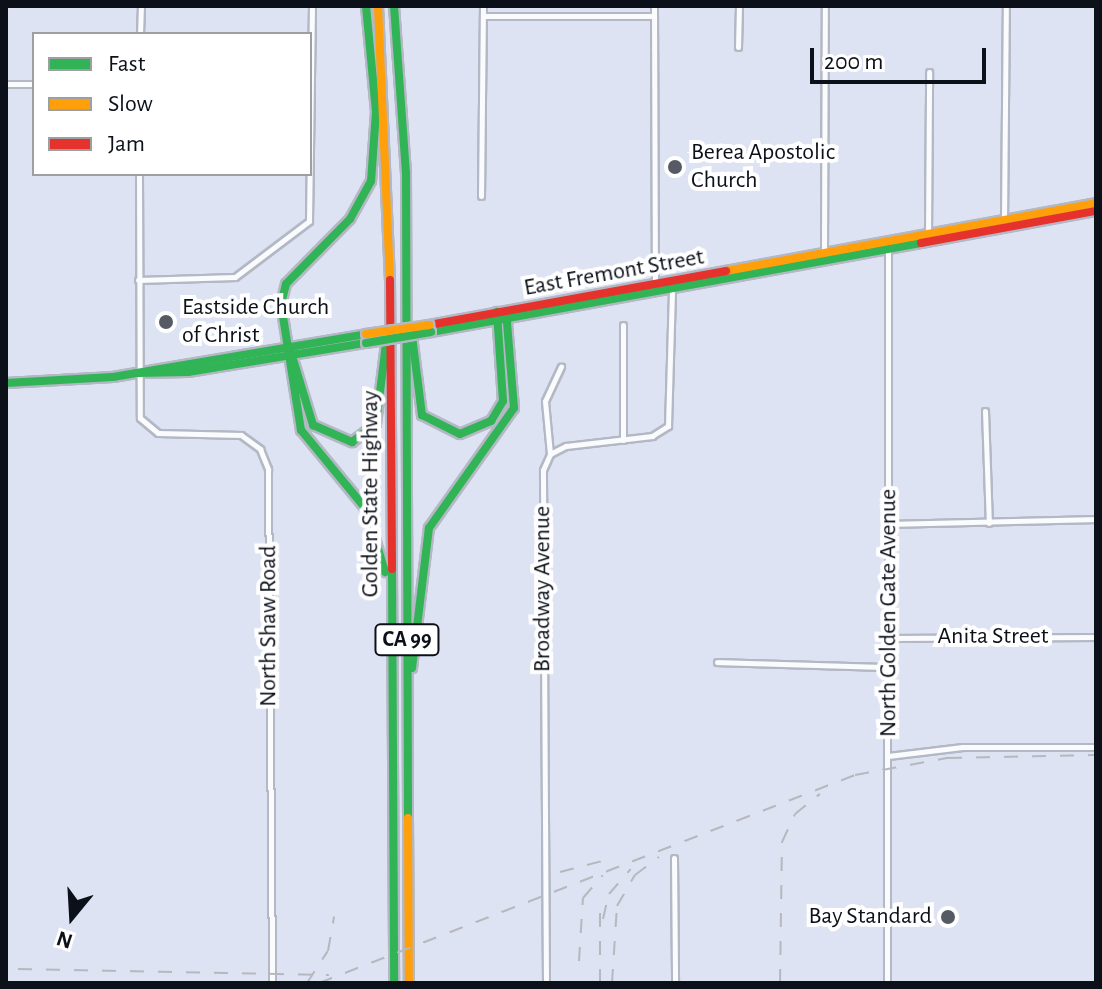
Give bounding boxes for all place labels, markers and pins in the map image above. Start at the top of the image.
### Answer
place label: Berea Apostolic Church [691,139,835,195]
marker: Berea Apostolic Church [666,158,684,176]
place label: Eastside Church of Christ [182,294,329,350]
marker: Eastside Church of Christ [157,313,175,331]
place label: Bay Standard [808,903,932,931]
marker: Bay Standard [939,908,957,926]

